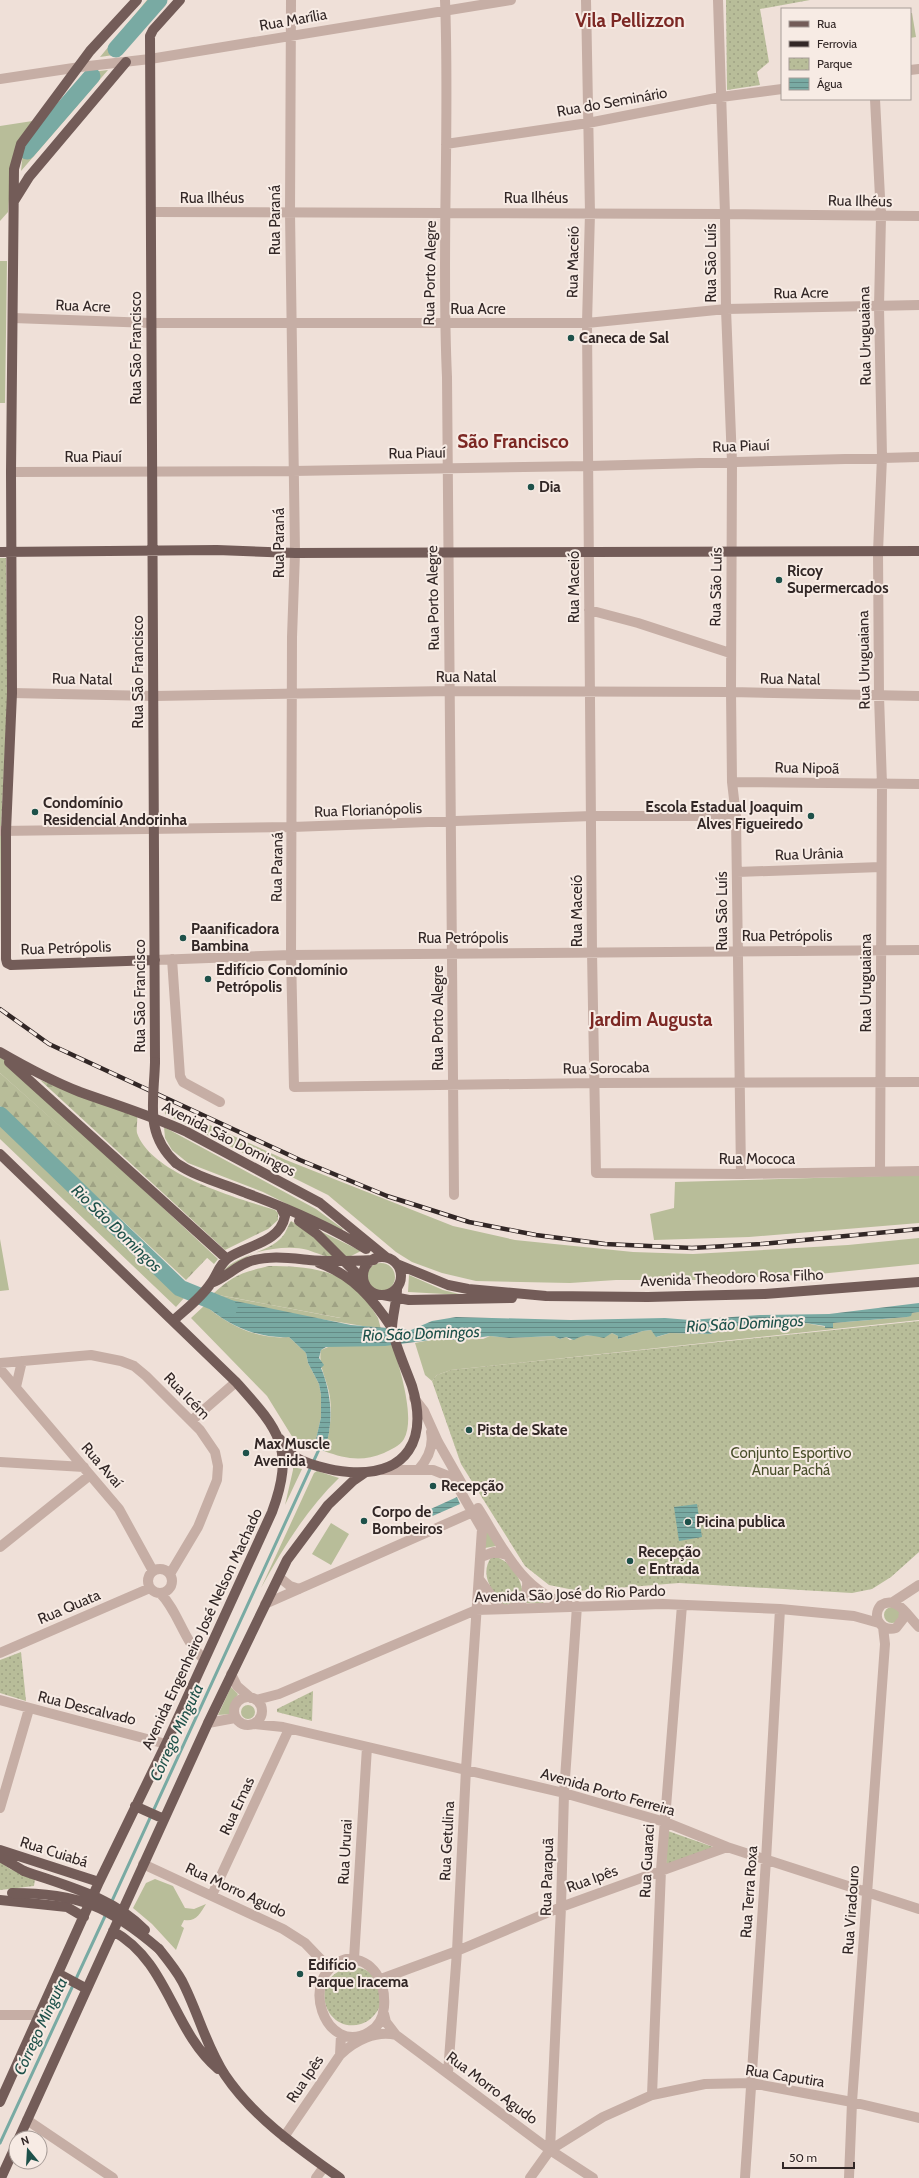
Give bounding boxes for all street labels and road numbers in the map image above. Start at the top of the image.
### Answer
street label: Rua Marília [258,5,329,35]
street label: Rua do Seminário [555,83,669,121]
street label: Rua Paraná [266,184,284,255]
street label: Rua Ilhéus [180,189,244,207]
street label: Rua Ilhéus [504,189,568,207]
street label: Rua Ilhéus [828,191,892,211]
street label: Rua Porto Alegre [420,220,440,326]
street label: Rua São Luís [702,223,720,303]
street label: Rua Maceió [563,226,583,298]
street label: Rua Acre [773,284,829,302]
street label: Rua Uruguaiana [855,286,875,386]
street label: Rua São Francisco [127,291,145,405]
street label: Rua Acre [55,296,111,316]
street label: Rua Acre [450,300,506,318]
street label: Rua Piauí [712,436,770,456]
street label: Rua Piauí [388,444,446,462]
street label: Rua Piauí [64,448,122,466]
street label: Rua Paraná [270,507,288,578]
street label: Rua Porto Alegre [423,545,443,651]
street label: Rua São Luís [706,547,726,627]
street label: Rua Maceió [565,551,583,623]
street label: Rua Uruguaiana [854,610,874,710]
street label: Rua São Francisco [129,615,147,729]
street label: Rua Natal [436,668,497,686]
street label: Rua Natal [52,669,113,689]
street label: Rua Natal [760,669,821,689]
street label: Rua Nipoã [774,758,840,778]
street label: Rua Florianópolis [314,799,422,821]
street label: Rua Paraná [267,831,287,902]
street label: Rua Urânia [774,844,844,864]
street label: Rua São Luís [713,871,731,951]
street label: Rua Maceió [568,875,586,947]
street label: Rua Petrópolis [742,927,832,945]
street label: Rua Petrópolis [418,929,508,947]
street label: Rua Uruguaiana [857,933,875,1033]
street label: Rua Petrópolis [20,937,112,959]
street label: Rua São Francisco [131,939,149,1053]
street label: Rua Porto Alegre [429,965,447,1071]
street label: Rua Sorocaba [563,1058,650,1078]
street label: Avenida São Domingos [159,1098,299,1180]
street label: Rua Mococa [719,1150,796,1168]
street label: Avenida Theodoro Rosa Filho [640,1266,824,1290]
street label: Rua Icém [160,1369,214,1423]
street label: Rua Avaí [78,1439,126,1491]
street label: Avenida Engenheiro José Nelson Machado [138,1505,266,1753]
street label: Avenida São José do Rio Pardo [474,1582,666,1606]
street label: Rua Quata [35,1586,104,1628]
street label: Rua Descalvado [36,1687,138,1729]
street label: Avenida Porto Ferreira [539,1764,678,1820]
street label: Rua Emas [216,1774,258,1838]
street label: Rua Getulina [436,1800,458,1882]
street label: Rua Ururai [334,1819,356,1885]
street label: Rua Guaraci [636,1823,658,1899]
street label: Rua Cuiabá [18,1833,91,1872]
street label: Rua Parapuã [537,1837,557,1916]
street label: Rua Terra Roxa [737,1844,761,1939]
street label: Rua Morro Agudo [183,1859,289,1921]
street label: Rua Ipês [564,1861,620,1897]
street label: Rua Viradouro [839,1865,863,1955]
street label: Rua Morro Agudo [443,2048,541,2128]
street label: Rua Ipês [283,2052,327,2106]
street label: Rua Caputira [744,2061,827,2091]

